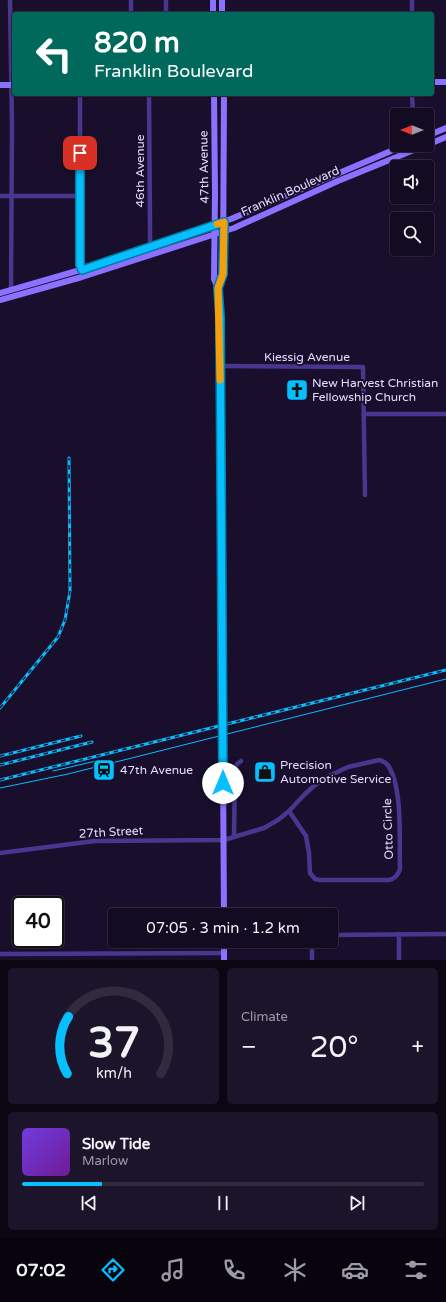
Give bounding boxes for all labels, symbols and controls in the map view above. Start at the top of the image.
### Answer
text: 820 m [94,26,180,60]
icon: left [28,28,80,80]
text: Franklin Boulevard [94,60,253,82]
north arrow [390,108,434,152]
map controls [390,108,434,256]
street label: 47th Avenue [196,130,212,204]
street label: 46th Avenue [133,134,147,208]
pin [63,136,97,170]
icon: arrive [69,142,91,164]
button: sound [390,160,434,204]
street label: Franklin Boulevard [239,163,341,219]
button: search [390,212,434,256]
street label: Kiessig Avenue [264,350,350,364]
place label: New Harvest Christian Fellowship Church [312,376,438,404]
church icon: New Harvest Christian Fellowship Church [284,377,310,403]
station icon: 47th Avenue [91,757,117,783]
place label: Precision Automotive Service [280,758,391,786]
shop icon: Precision Automotive Service [252,759,278,785]
position arrow [202,762,244,804]
place label: 47th Avenue [120,763,193,777]
street label: Otto Circle [380,798,396,860]
street label: 27th Street [78,823,144,841]
speed limit sign: 40 [12,896,64,948]
text: 07:05 · 3 min · 1.2 km [146,919,300,937]
text: Climate [241,1009,288,1025]
text: 37 [87,1019,140,1069]
text: 20° [310,1029,359,1066]
text: − [241,1034,257,1060]
text: + [412,1034,424,1060]
text: km/h [96,1065,131,1082]
text: Slow Tide [82,1135,150,1153]
text: Marlow [82,1153,128,1169]
icon: previous [78,1192,100,1214]
icon: pause [212,1192,234,1214]
icon: next [346,1192,368,1214]
icon: directions [99,1256,127,1284]
icon: music [159,1256,187,1284]
icon: phone [220,1256,248,1284]
icon: climate [281,1256,309,1284]
icon: car [341,1256,369,1284]
icon: filters [402,1256,430,1284]
text: 07:02 [16,1259,66,1281]

